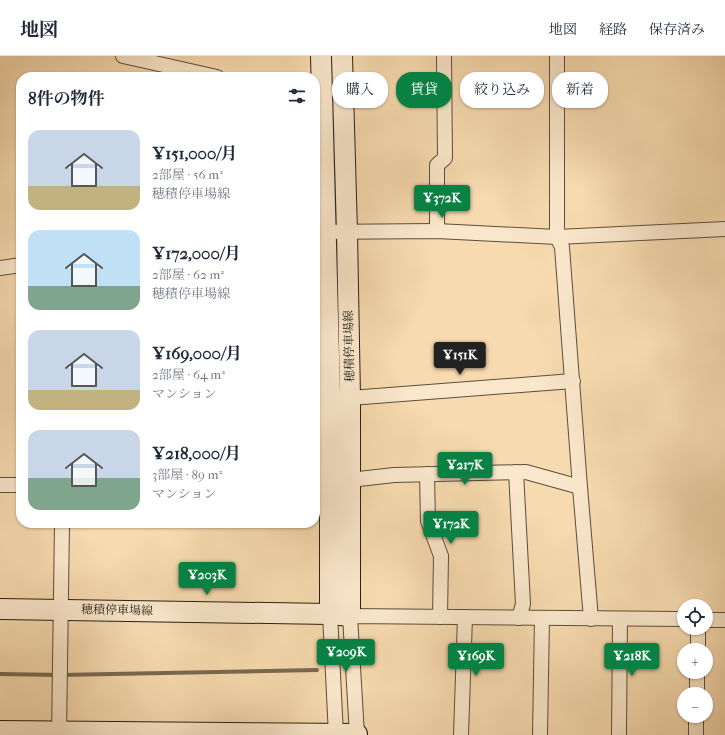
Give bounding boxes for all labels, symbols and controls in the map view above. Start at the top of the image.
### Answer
text: 地図 [20,19,58,41]
text: 地図 [549,21,577,38]
text: 経路 [599,21,627,38]
text: 保存済み [649,21,705,38]
chip: 購入 [332,72,388,108]
chip: 賃貸 [396,72,452,108]
chip: 絞り込み [460,72,544,108]
chip: 新着 [552,72,608,108]
icon: filters [286,85,308,107]
text: 8件の物件 [28,88,105,108]
text: ¥151,000/月 [152,143,237,163]
icon: home [60,146,108,194]
text: 2部屋 · 56 m² [152,167,223,182]
pin: ¥372K [414,185,470,219]
text: 穂積停車場線 [152,186,230,201]
text: ¥372K [423,190,461,205]
text: ¥172,000/月 [152,243,241,263]
icon: home [60,246,108,294]
text: 2部屋 · 62 m² [152,267,224,282]
text: 穂積停車場線 [152,286,230,301]
street label: 穂積停車場線 [341,310,357,382]
pin: ¥151K [432,342,488,376]
text: ¥169,000/月 [152,343,242,363]
icon: home [60,346,108,394]
text: ¥151K [443,347,477,362]
text: 2部屋 · 64 m² [152,367,225,382]
text: マンション [152,386,216,401]
text: ¥218,000/月 [152,443,241,463]
icon: home [60,446,108,494]
pin: ¥217K [437,452,493,486]
text: ¥217K [446,457,484,472]
text: 3部屋 · 89 m² [152,467,222,482]
text: マンション [152,486,216,501]
pin: ¥172K [423,511,479,545]
text: ¥172K [432,516,470,531]
pin: ¥203K [179,562,235,596]
text: ¥203K [188,567,226,582]
map controls [677,599,713,723]
button: locate [677,599,713,635]
street label: 穂積停車場線 [81,602,153,618]
pin: ¥209K [318,639,374,673]
pin: ¥169K [448,643,504,677]
pin: ¥218K [604,643,660,677]
button: + [677,643,713,679]
text: ¥209K [326,644,366,659]
text: ¥169K [457,648,495,663]
text: ¥218K [613,648,651,663]
button: − [677,687,713,723]

